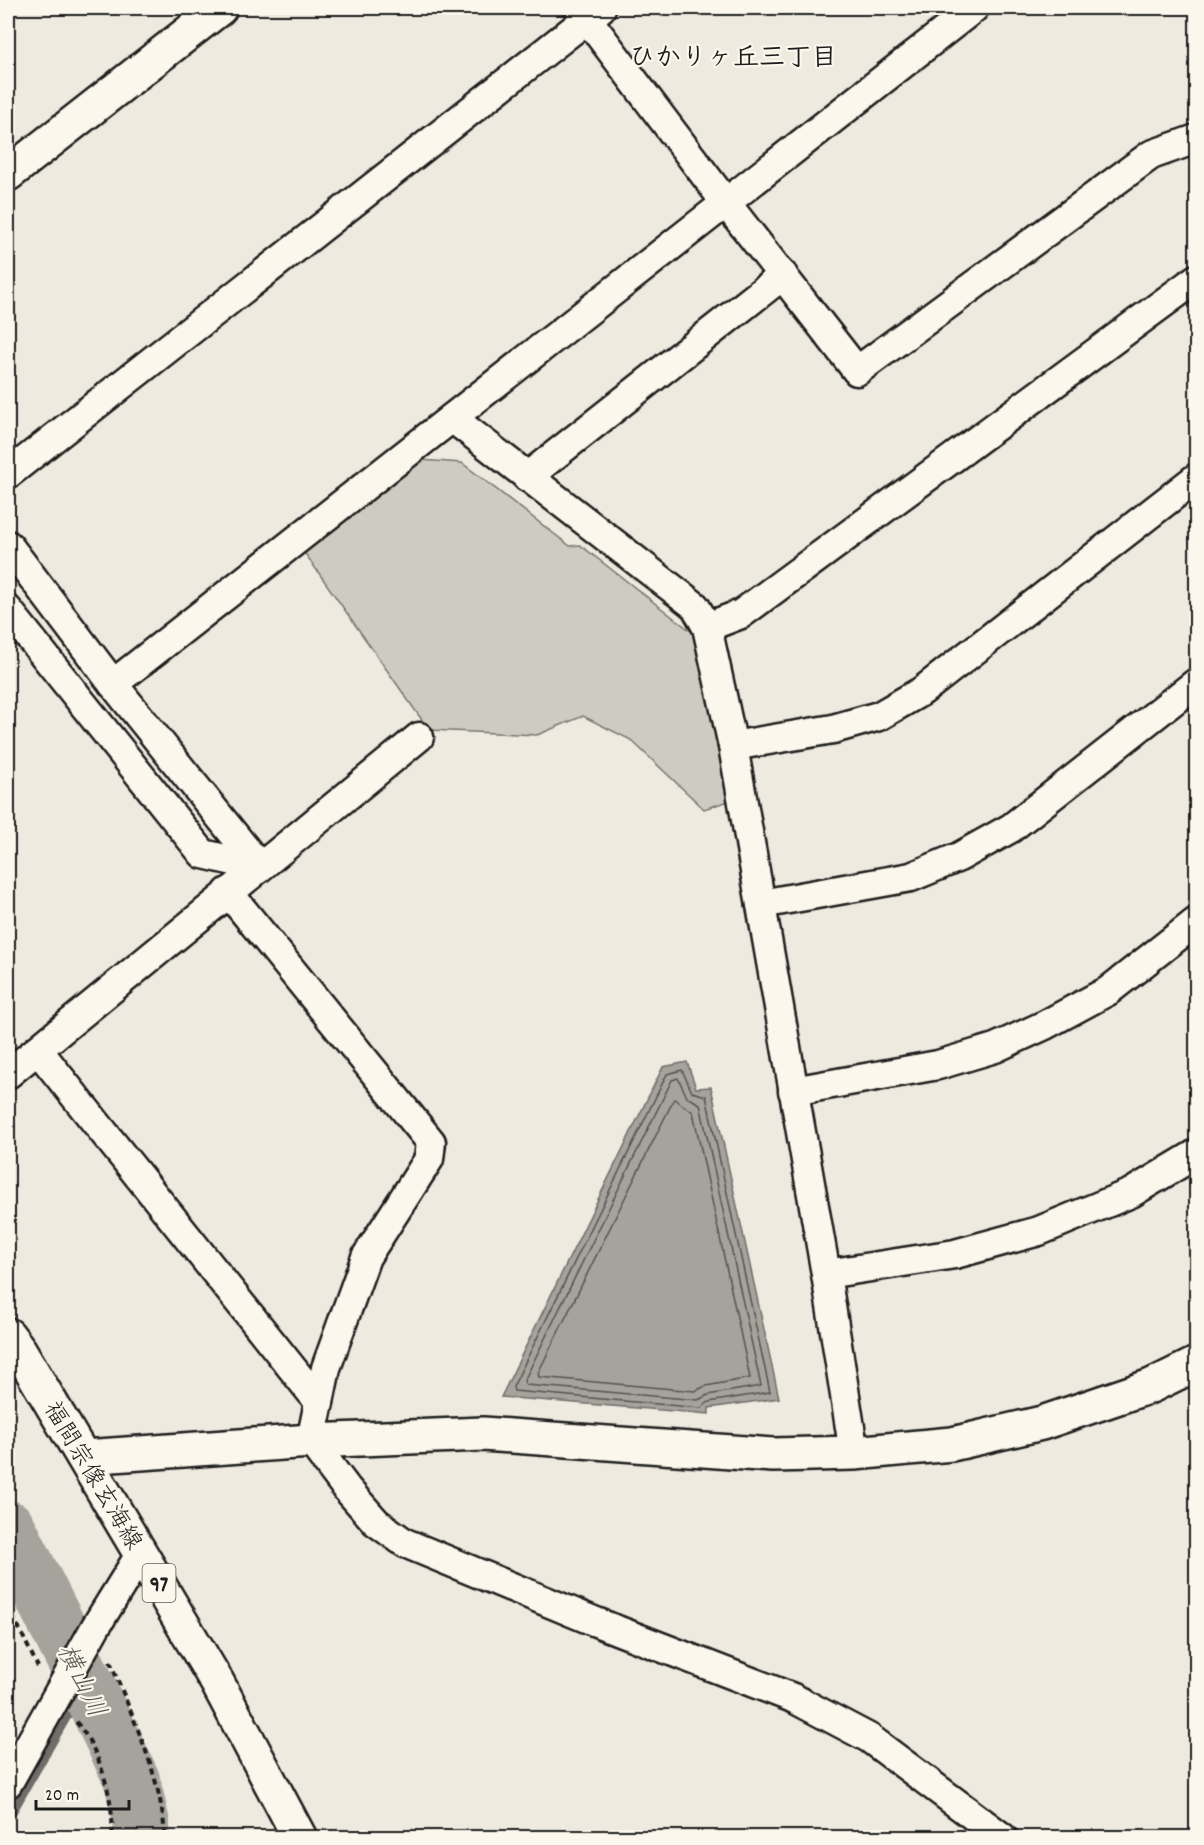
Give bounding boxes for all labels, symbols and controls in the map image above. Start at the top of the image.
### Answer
district label: ひかりヶ丘三丁目 [629,41,837,78]
street label: 福間宗像玄海線 [34,1396,149,1557]
road number: 97 [142,1564,176,1602]
water label: 横山川 [46,1638,114,1725]
scale bar [36,1773,129,1811]
text: 20 m [45,1784,79,1809]

